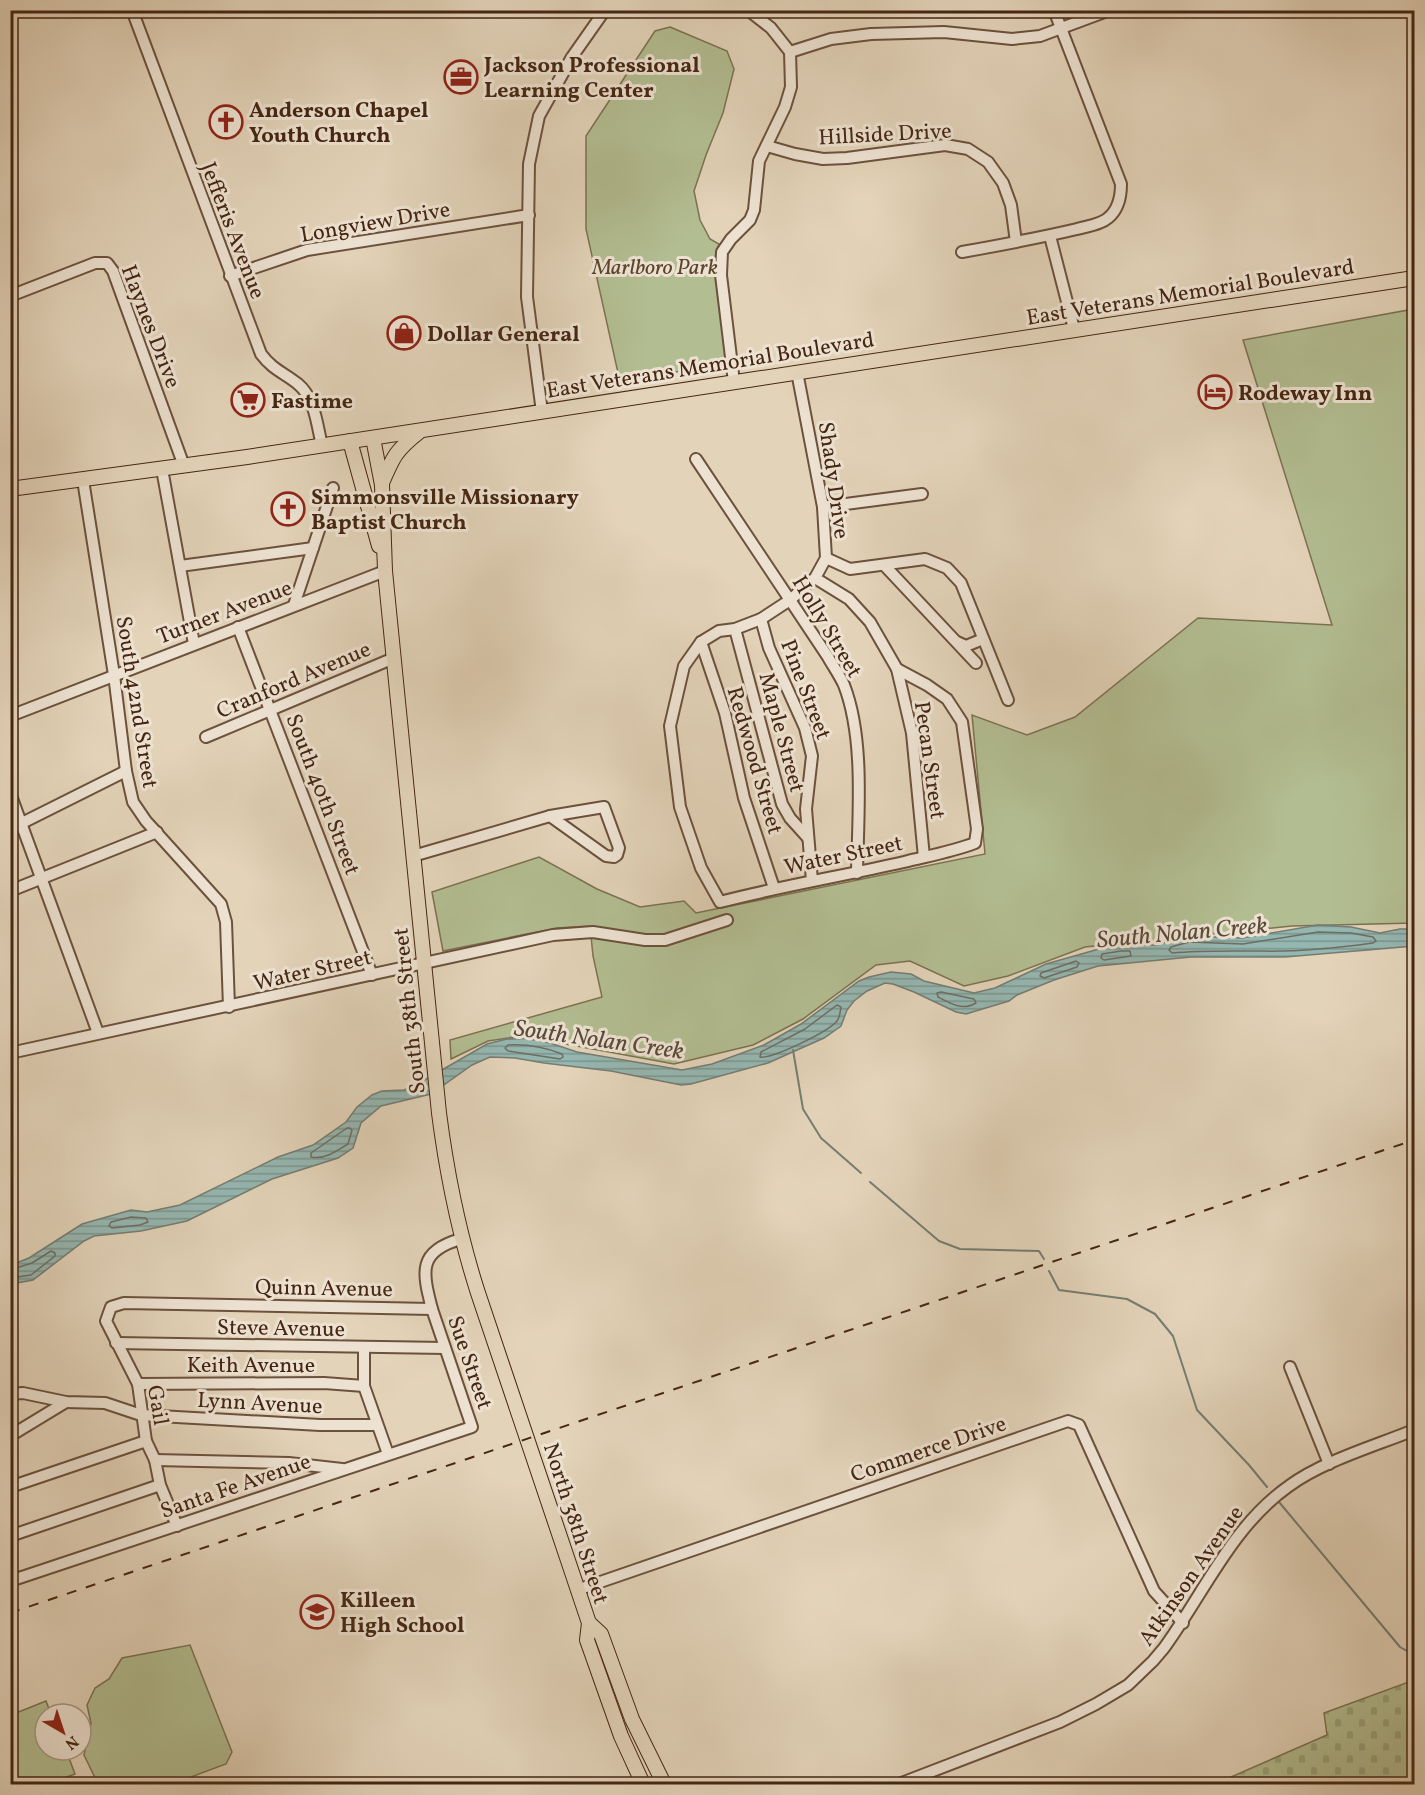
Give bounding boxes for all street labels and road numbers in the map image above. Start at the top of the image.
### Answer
street label: Hillside Drive [818,117,953,154]
street label: Jefferis Avenue [191,158,272,304]
street label: Longview Drive [298,195,453,252]
street label: East Veterans Memorial Boulevard [1024,252,1357,335]
street label: Haynes Drive [112,261,187,393]
street label: East Veterans Memorial Boulevard [544,325,877,408]
street label: Shady Drive [809,420,856,541]
street label: Holly Street [783,570,869,685]
street label: Turner Avenue [153,573,297,653]
street label: South 42nd Street [107,614,164,791]
street label: Cranford Avenue [212,635,376,728]
street label: Pine Street [771,635,838,745]
street label: Maple Street [750,669,812,796]
street label: Redwood Street [718,683,790,838]
street label: Pecan Street [905,699,952,822]
street label: South 40th Street [277,710,367,880]
street label: Water Street [781,829,906,884]
street label: South 38th Street [386,926,435,1095]
street label: Water Street [250,943,375,1000]
street label: Quinn Avenue [255,1273,393,1306]
street label: Sue Street [438,1312,499,1414]
street label: Steve Avenue [217,1313,345,1346]
street label: Keith Avenue [187,1351,315,1382]
street label: Gail [138,1383,175,1428]
street label: Lynn Avenue [196,1386,323,1423]
street label: Commerce Drive [847,1409,1011,1492]
street label: North 38th Street [534,1439,615,1609]
street label: Santa Fe Avenue [156,1447,315,1528]
street label: Atkinson Avenue [1132,1500,1252,1653]

